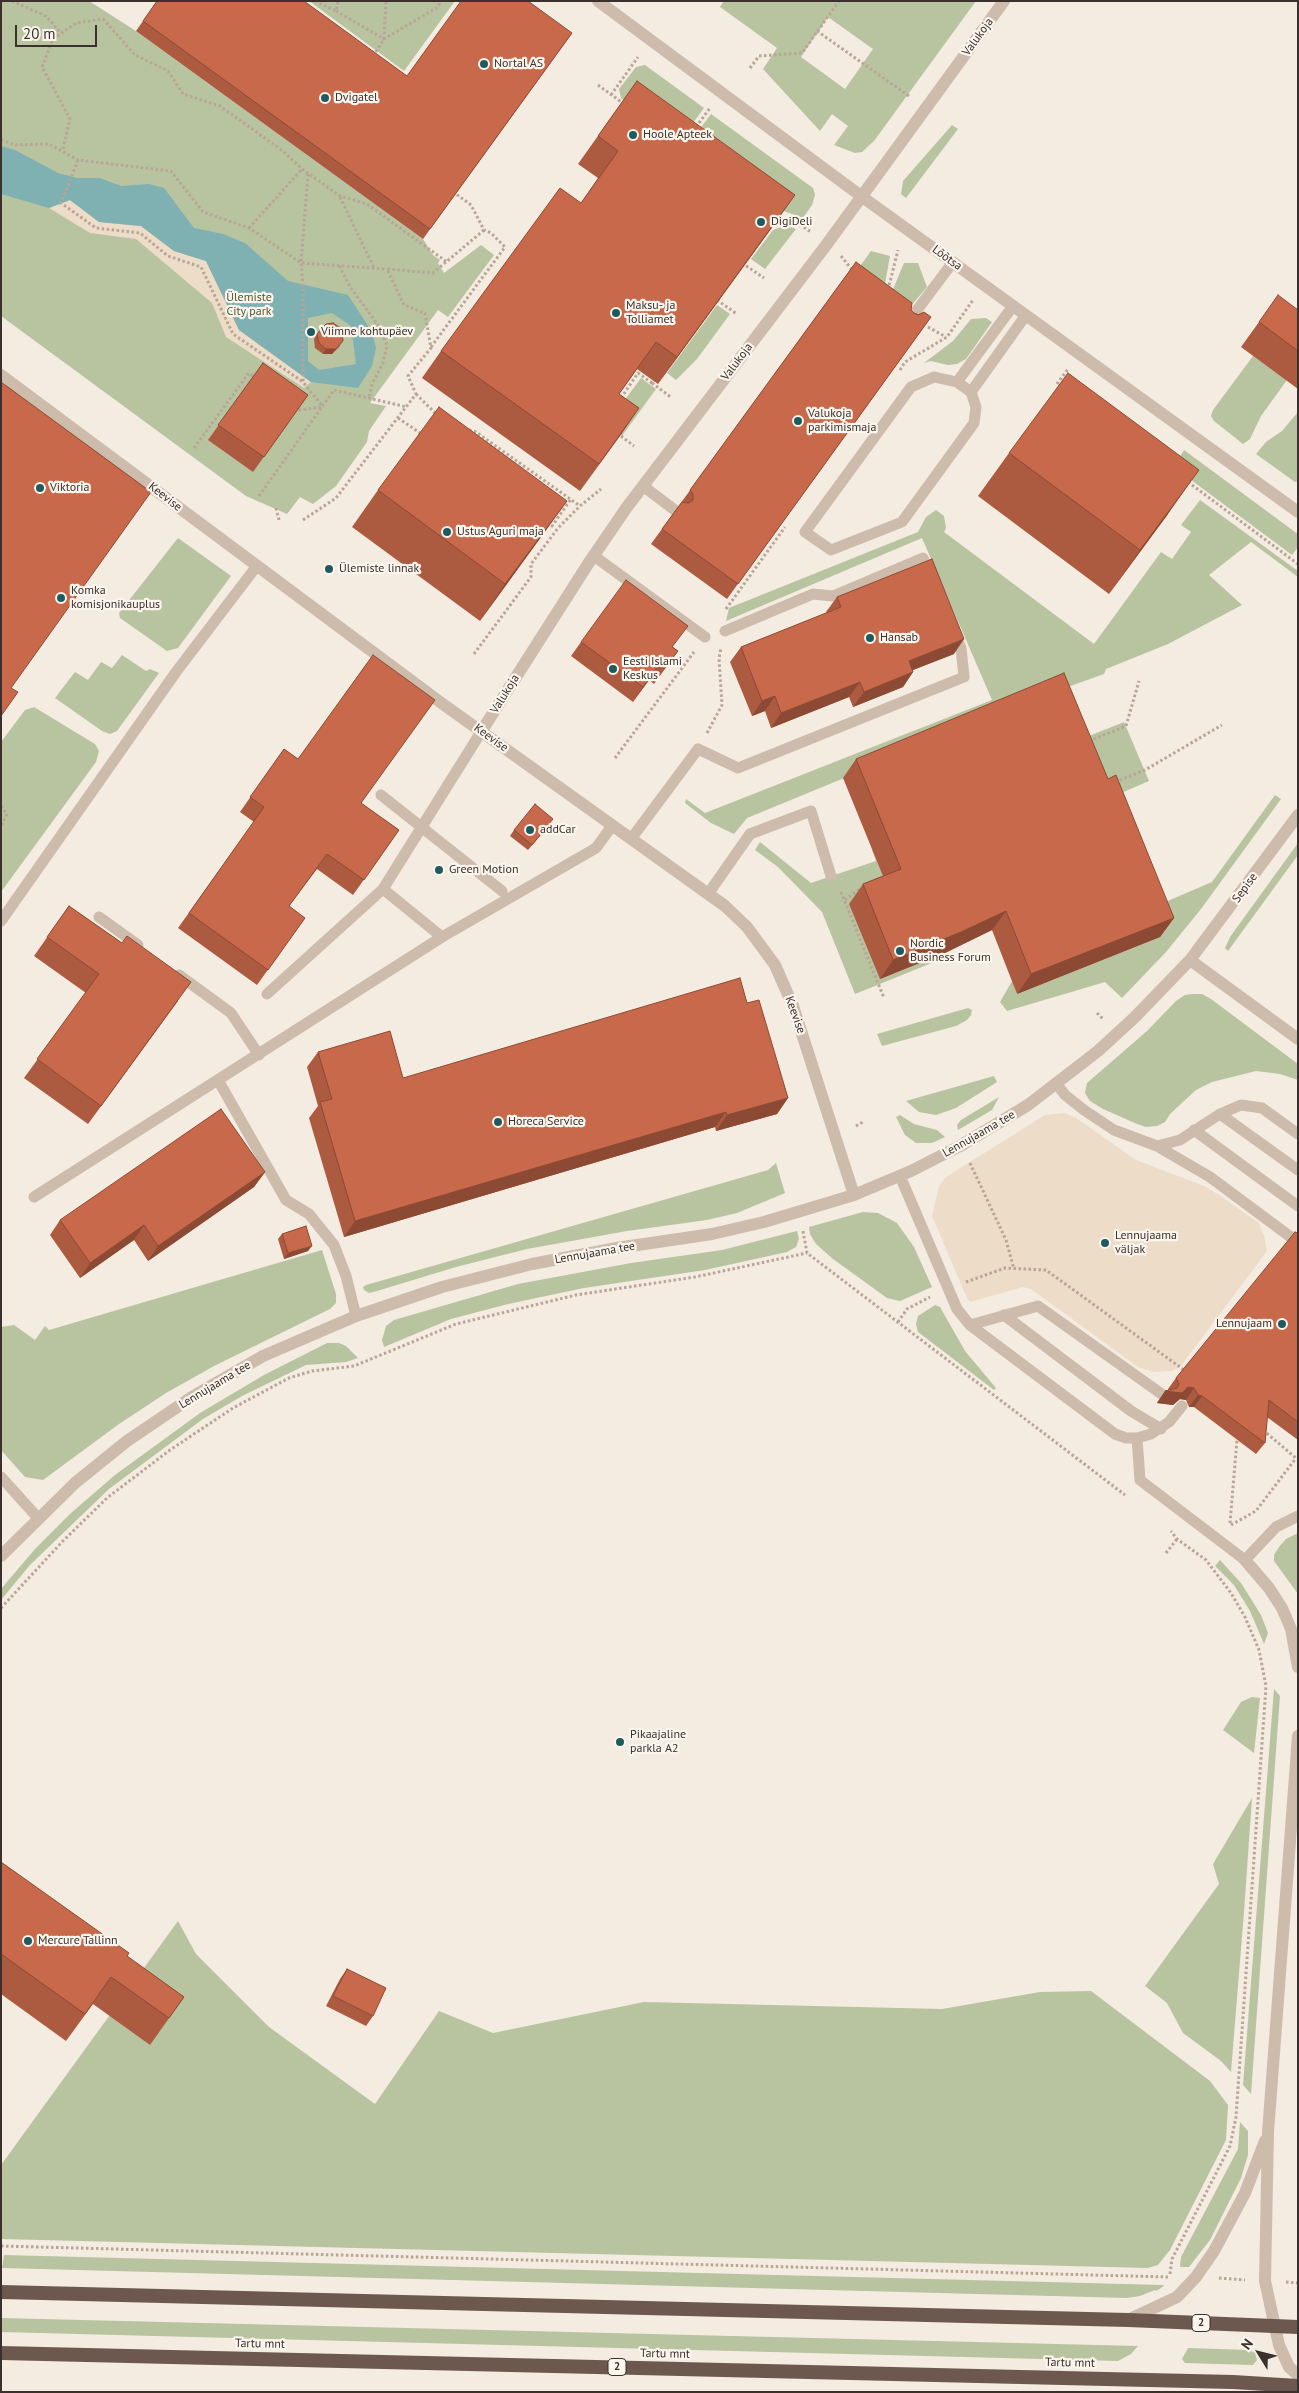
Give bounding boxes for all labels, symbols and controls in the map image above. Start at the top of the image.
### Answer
scale bar [18,15,100,47]
street label: Valukoja [959,15,997,59]
text: 20 m [23,24,56,43]
place label: Nortal AS [494,57,543,71]
marker: Nortal AS [478,58,490,70]
place label: Dvigatel [335,91,378,105]
marker: Dvigatel [319,92,331,104]
place label: Hoole Apteek [643,128,712,142]
marker: Hoole Apteek [627,129,639,141]
place label: DigiDeli [771,215,812,229]
marker: DigiDeli [755,216,767,228]
street label: Lõõtsa [929,242,965,274]
park label: Ülemiste City park [226,291,272,319]
place label: Maksu- ja Tolliamet [626,299,675,327]
marker: Maksu- ja Tolliamet [610,307,622,319]
place label: Viimne kohtupäev [321,325,413,339]
marker: Viimne kohtupäev [305,326,317,338]
street label: Valukoja [718,340,756,384]
place label: Valukoja parkimismaja [808,407,876,435]
marker: Valukoja parkimismaja [792,415,804,427]
street label: Keevise [145,479,185,515]
place label: Viktoria [50,481,89,495]
marker: Viktoria [34,482,46,494]
place label: Ustus Aguri maja [457,525,544,539]
marker: Ustus Aguri maja [441,526,453,538]
place label: Ülemiste linnak [339,562,419,576]
marker: Ülemiste linnak [323,563,335,575]
place label: Komka komisjonikauplus [71,584,160,612]
marker: Komka komisjonikauplus [55,592,67,604]
place label: Hansab [880,631,918,645]
marker: Hansab [864,632,876,644]
place label: Eesti Islami Keskus [623,655,682,683]
marker: Eesti Islami Keskus [607,663,619,675]
street label: Valukoja [487,672,523,716]
street label: Keevise [471,721,511,755]
place label: addCar [540,823,576,837]
marker: addCar [524,824,536,836]
place label: Green Motion [449,863,518,877]
marker: Green Motion [433,864,445,876]
street label: Sepise [1229,870,1261,906]
place label: Nordic Business Forum [910,937,991,965]
marker: Nordic Business Forum [894,945,906,957]
street label: Keevise [782,994,808,1036]
street label: Lennujaama tee [940,1107,1018,1161]
place label: Horeca Service [508,1115,584,1129]
marker: Horeca Service [492,1116,504,1128]
place label: Lennujaama väljak [1115,1229,1177,1257]
marker: Lennujaama väljak [1099,1237,1111,1249]
street label: Lennujaama tee [554,1239,636,1267]
place label: Lennujaam [1216,1317,1272,1331]
marker: Lennujaam [1276,1318,1288,1330]
street label: Lennujaama tee [176,1358,254,1412]
place label: Pikaajaline parkla A2 [630,1728,686,1756]
marker: Pikaajaline parkla A2 [614,1736,626,1748]
place label: Mercure Tallinn [38,1934,118,1948]
marker: Mercure Tallinn [22,1935,34,1947]
road number: 2 [1192,2314,1210,2332]
north arrow [1234,2328,1284,2378]
text: N [1237,2335,1257,2353]
street label: Tartu mnt [235,2336,285,2352]
street label: Tartu mnt [640,2346,690,2362]
street label: Tartu mnt [1045,2355,1095,2371]
road number: 2 [608,2358,626,2376]

